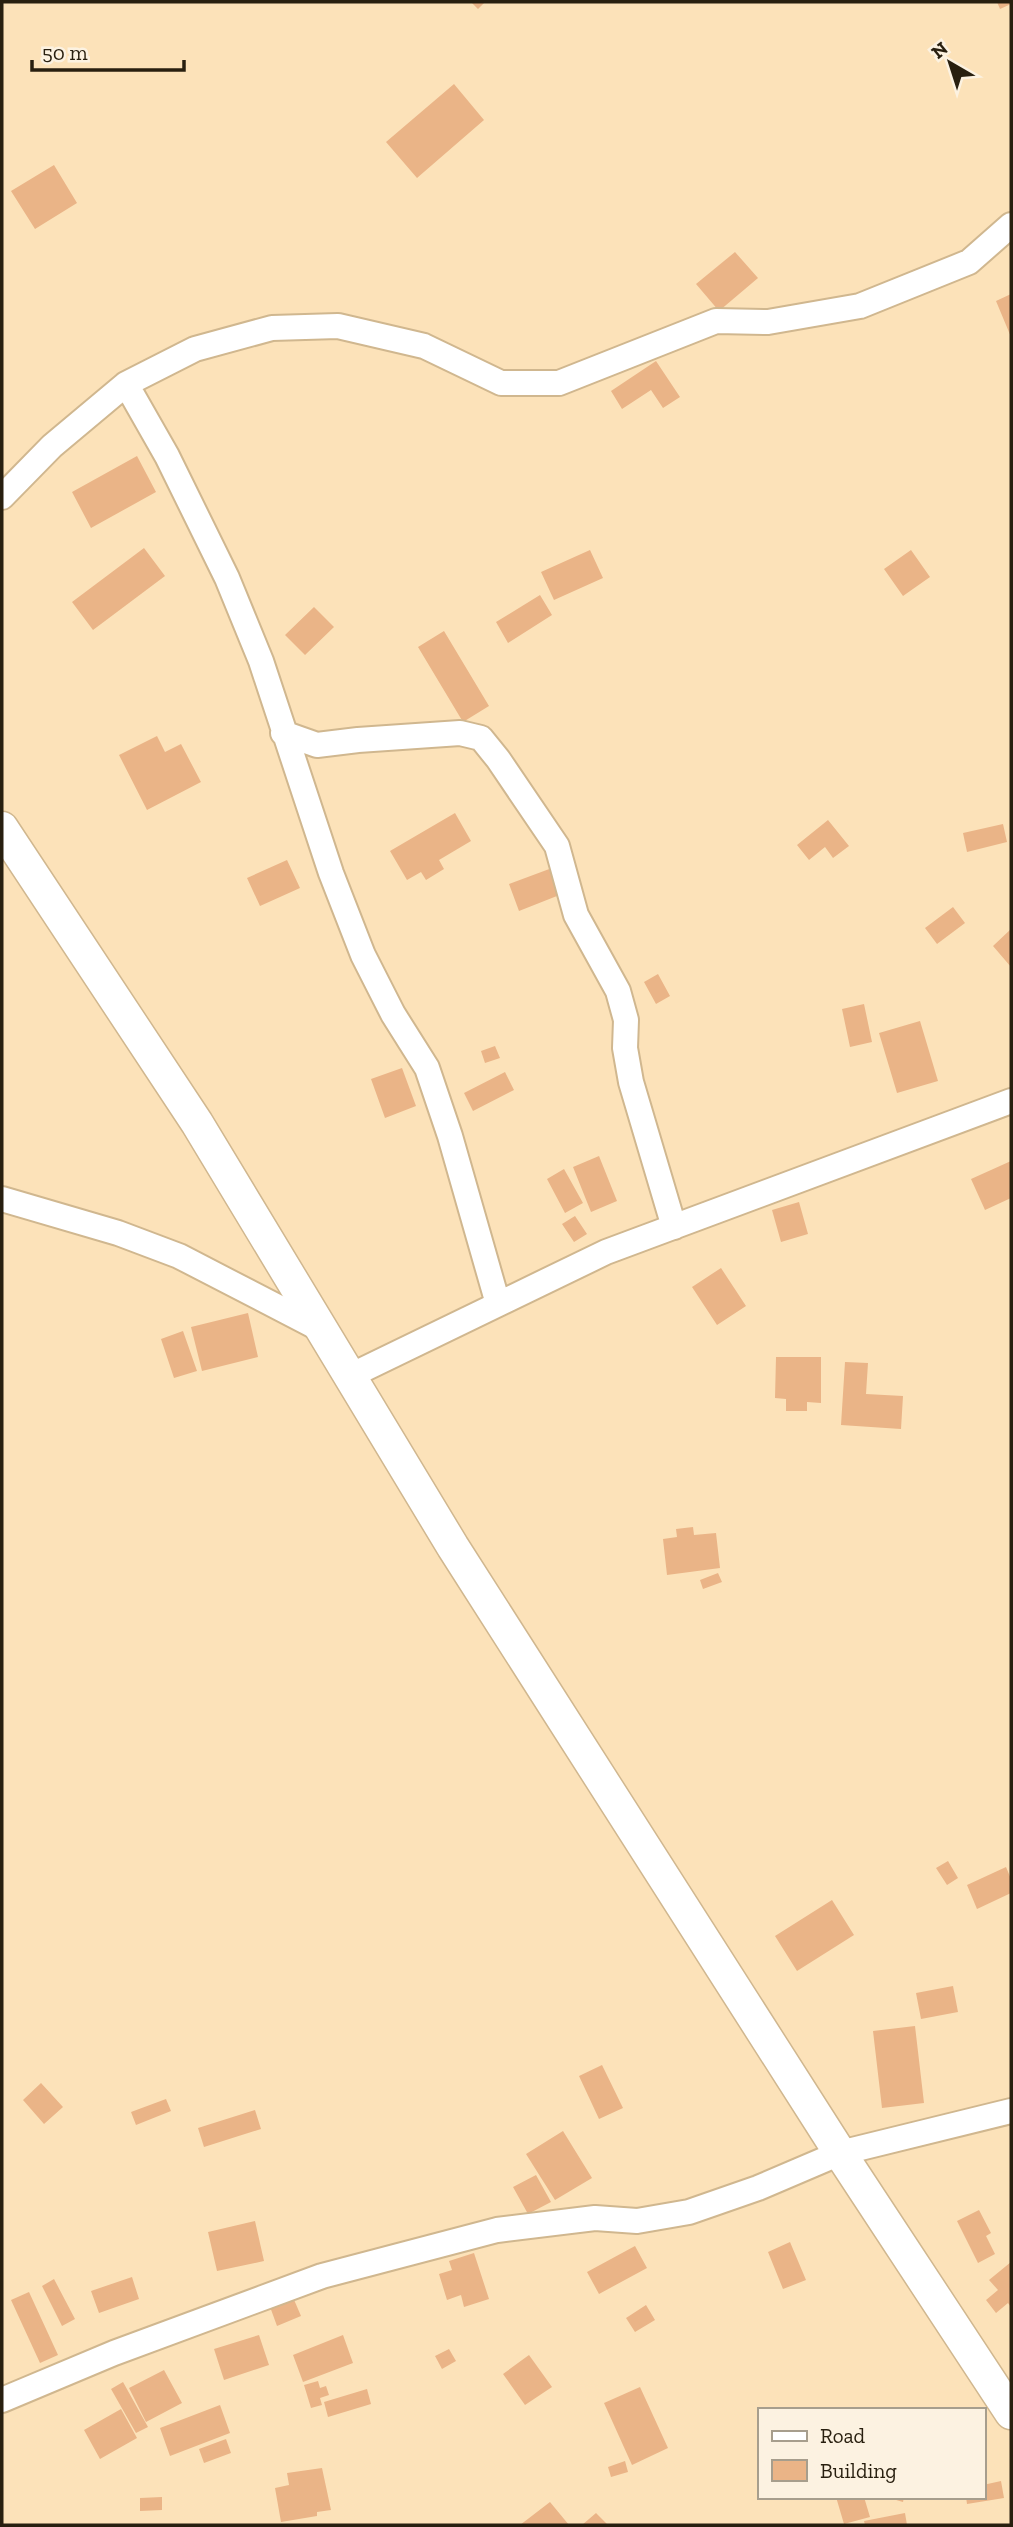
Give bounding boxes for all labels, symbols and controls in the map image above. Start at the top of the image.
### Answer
scale bar [32,28,184,72]
north arrow [915,28,985,98]
text: N [927,37,952,64]
text: 50 m [42,40,88,65]
legend [758,2408,985,2499]
text: Road [820,2423,866,2448]
text: Building [820,2458,897,2483]

